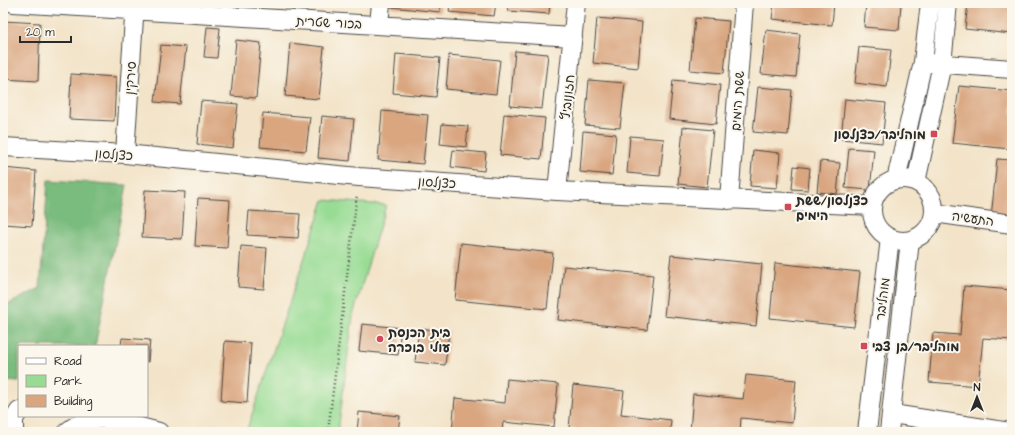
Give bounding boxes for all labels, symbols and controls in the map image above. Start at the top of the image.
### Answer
street label: בכור שטרית [295,12,363,34]
scale bar [20,18,71,44]
text: 20 m [26,24,55,41]
street label: סירקין [121,61,141,96]
street label: ששת הימים [727,70,749,132]
street label: חזונוביץ [557,74,579,121]
place label: מוהליבר/כצנלסון [834,126,926,144]
marker: מוהליבר/כצנלסון [929,129,939,139]
street label: כצנלסון [94,145,134,165]
street label: כצנלסון [417,173,457,193]
place label: כצנלסון/ששת הימים [795,192,868,225]
marker: כצנלסון/ששת הימים [783,202,793,212]
street label: התעשיה [951,207,995,231]
street label: מוהליבר [871,277,895,322]
place label: בית הכנסת עולי בוכרה [388,324,450,357]
marker: בית הכנסת עולי בוכרה [375,334,385,344]
place label: מוהליבר/בן צבי [872,338,959,356]
marker: מוהליבר/בן צבי [859,341,869,351]
legend [18,345,148,417]
text: Road [54,353,82,370]
text: Park [54,373,82,390]
north arrow [957,377,997,417]
text: N [974,380,981,395]
text: Building [54,393,92,411]

